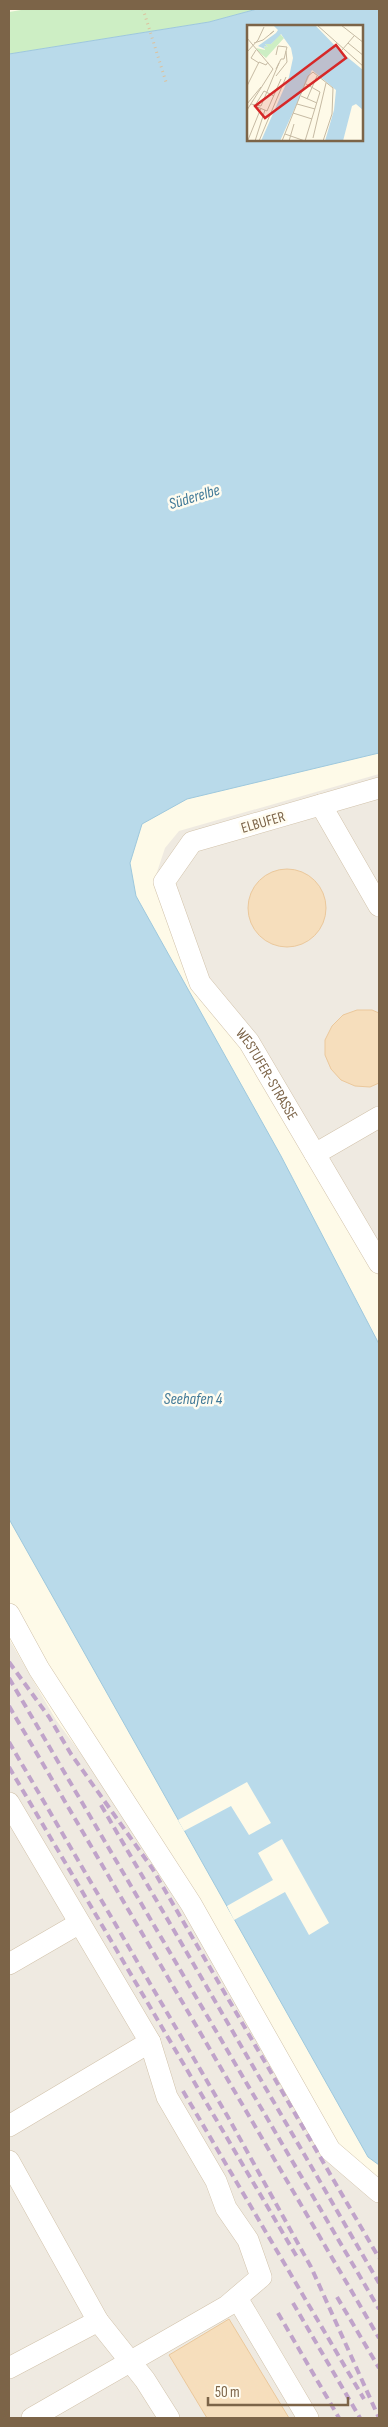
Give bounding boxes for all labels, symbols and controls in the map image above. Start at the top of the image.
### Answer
inset map [247,25,363,141]
water label: Süderelbe [167,481,222,514]
street label: ELBUFER [239,807,287,838]
street label: WESTUFER-STRASSE [231,1024,302,1124]
water label: Seehafen 4 [164,1390,223,1409]
scale bar [208,2374,348,2406]
text: 50 m [215,2383,240,2402]

